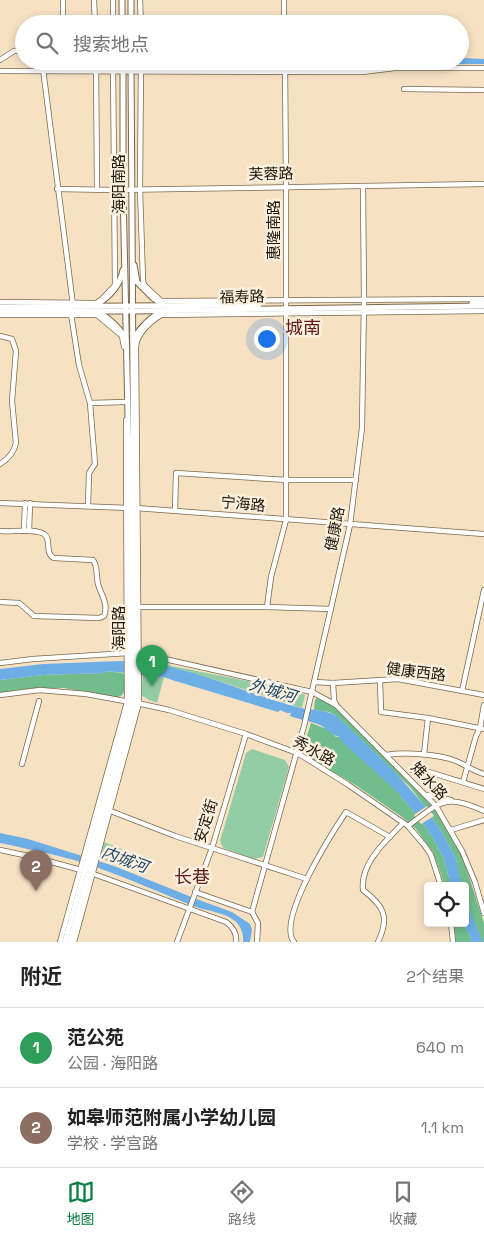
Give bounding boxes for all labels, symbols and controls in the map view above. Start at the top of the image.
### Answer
search box [15,15,469,70]
icon: search [33,29,61,57]
text: 搜索地点 [73,32,149,57]
street label: 海阳南路 [109,154,128,214]
street label: 芙蓉路 [248,164,294,183]
street label: 惠隆南路 [264,200,283,260]
street label: 福寿路 [219,287,265,306]
district label: 城南 [285,316,321,339]
your location [254,326,280,352]
street label: 宁海路 [220,492,266,515]
street label: 健康路 [321,505,348,553]
street label: 海阳路 [109,605,128,651]
pin: 1 [136,645,168,686]
street label: 健康西路 [385,658,447,685]
water label: 外城河 [247,674,302,708]
street label: 秀水路 [290,732,339,770]
street label: 雉水路 [407,758,452,804]
street label: 安定街 [190,797,221,845]
water label: 内城河 [99,841,154,879]
pin: 2 [20,850,52,891]
district label: 长巷 [174,865,210,888]
map controls [424,882,469,927]
button: locate [424,882,469,927]
text: 附近 [20,963,62,990]
text: 2个结果 [406,966,464,987]
text: 范公苑 [67,1025,124,1050]
text: 1 [32,1037,40,1058]
text: 640 m [416,1037,464,1058]
text: 公园 · 海阳路 [67,1053,158,1074]
text: 如皋师范附属小学幼儿园 [67,1105,276,1130]
text: 2 [31,1117,41,1138]
text: 1.1 km [421,1117,464,1138]
text: 学校 · 学宫路 [67,1133,158,1154]
tab: 地图 [67,1178,95,1228]
tab: 路线 [228,1178,256,1228]
tab: 收藏 [389,1178,417,1228]

